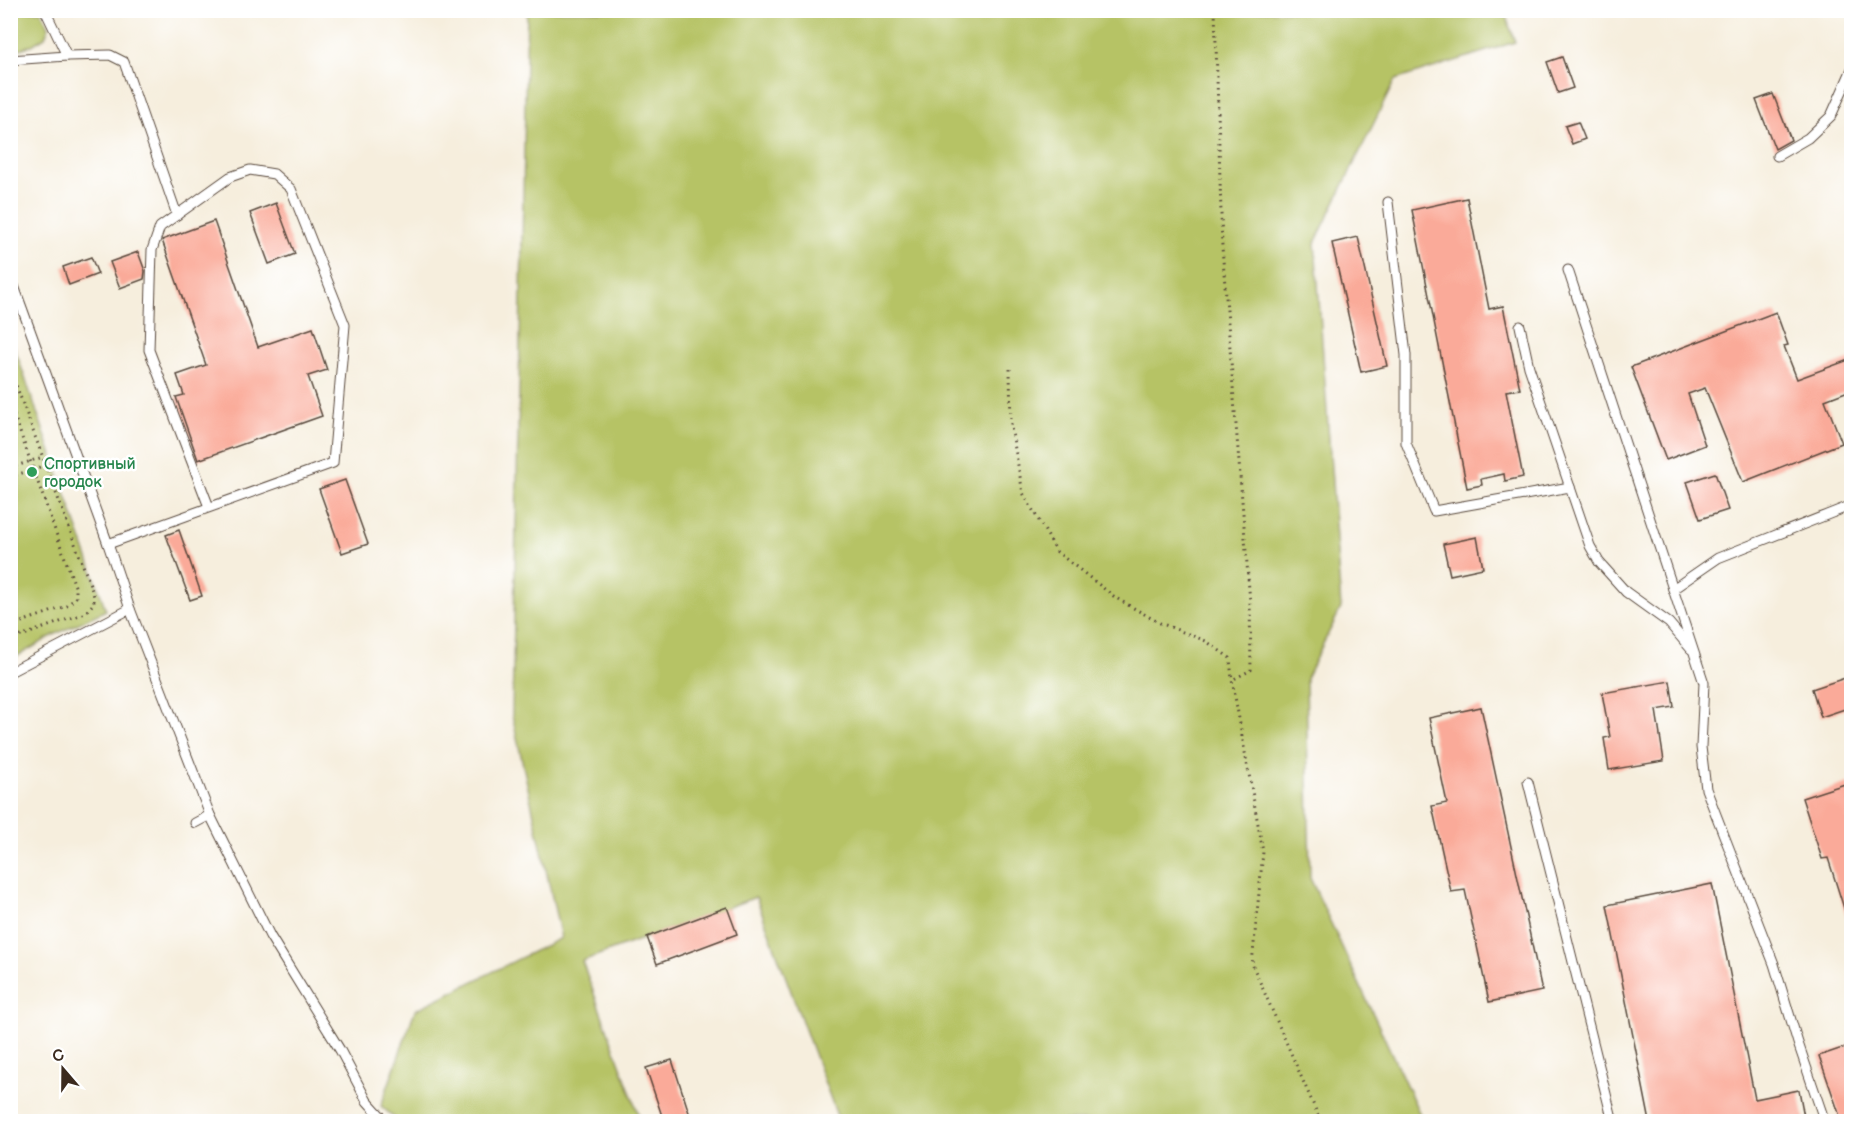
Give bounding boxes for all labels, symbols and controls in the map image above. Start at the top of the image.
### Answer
place label: Спортивный городок [44,455,136,492]
marker: Спортивный городок [25,465,39,479]
north arrow [33,1039,93,1099]
text: С [50,1045,67,1067]

